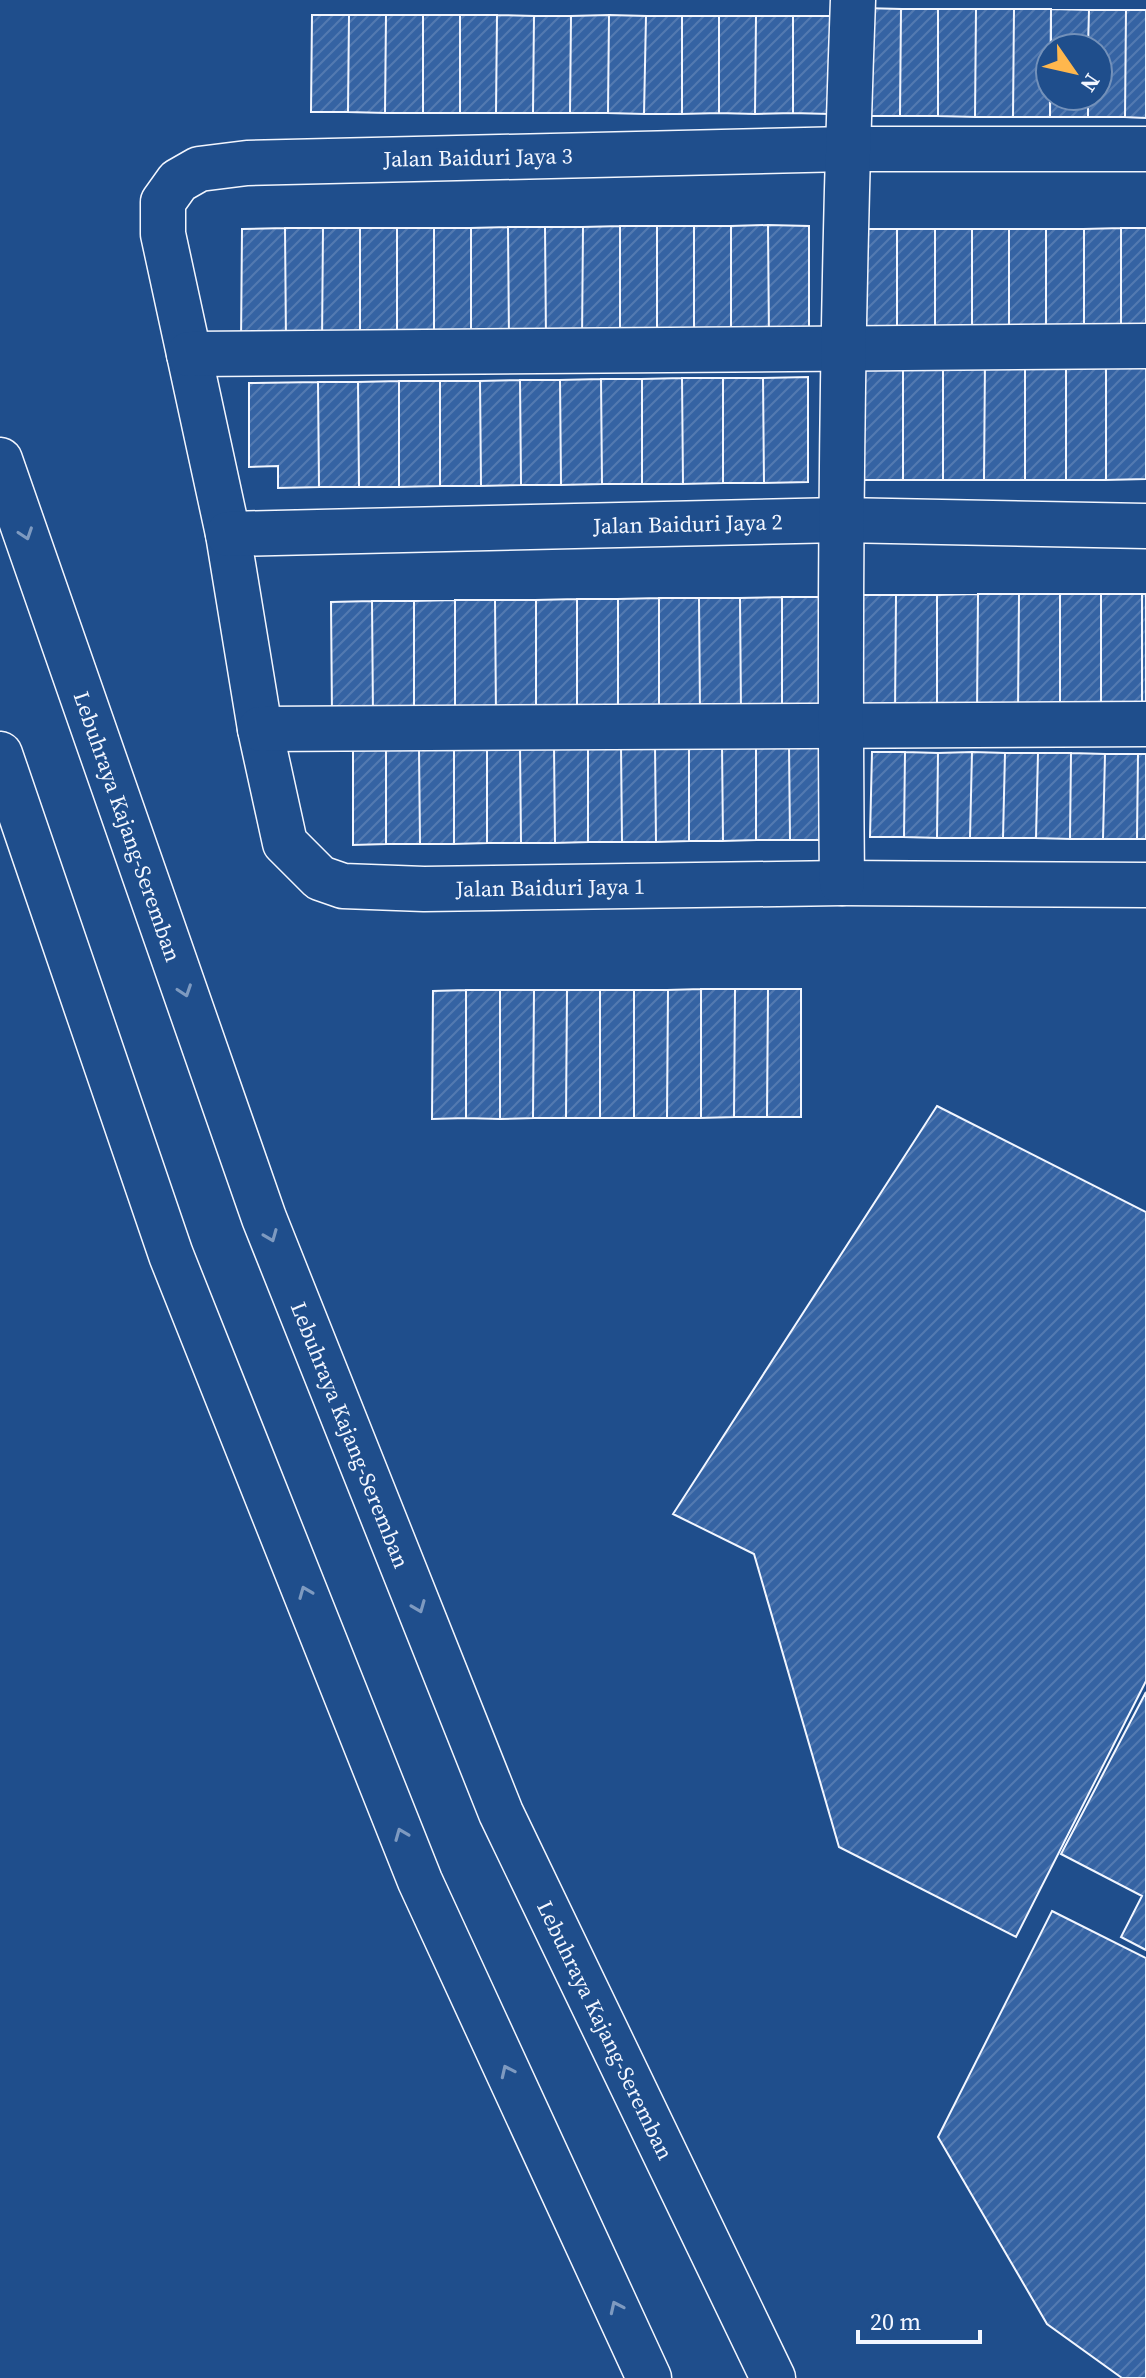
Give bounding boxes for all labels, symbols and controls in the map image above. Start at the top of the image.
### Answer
north arrow [1034,32,1114,112]
text: N [1074,68,1107,98]
street label: Jalan Baiduri Jaya 3 [382,140,573,174]
street label: Jalan Baiduri Jaya 2 [592,506,783,541]
one-way arrow [16,526,32,540]
street label: Lebuhraya Kajang-Seremban [67,687,189,966]
street label: Jalan Baiduri Jaya 1 [454,871,645,904]
one-way arrow [175,983,191,997]
one-way arrow [261,1228,278,1242]
street label: Lebuhraya Kajang-Seremban [284,1297,417,1572]
one-way arrow [298,1586,315,1600]
one-way arrow [410,1599,426,1613]
one-way arrow [394,1828,411,1842]
street label: Lebuhraya Kajang-Seremban [530,1895,681,2165]
one-way arrow [501,2065,517,2079]
scale bar [858,2294,980,2344]
one-way arrow [610,2301,626,2315]
text: 20 m [870,2305,921,2338]

